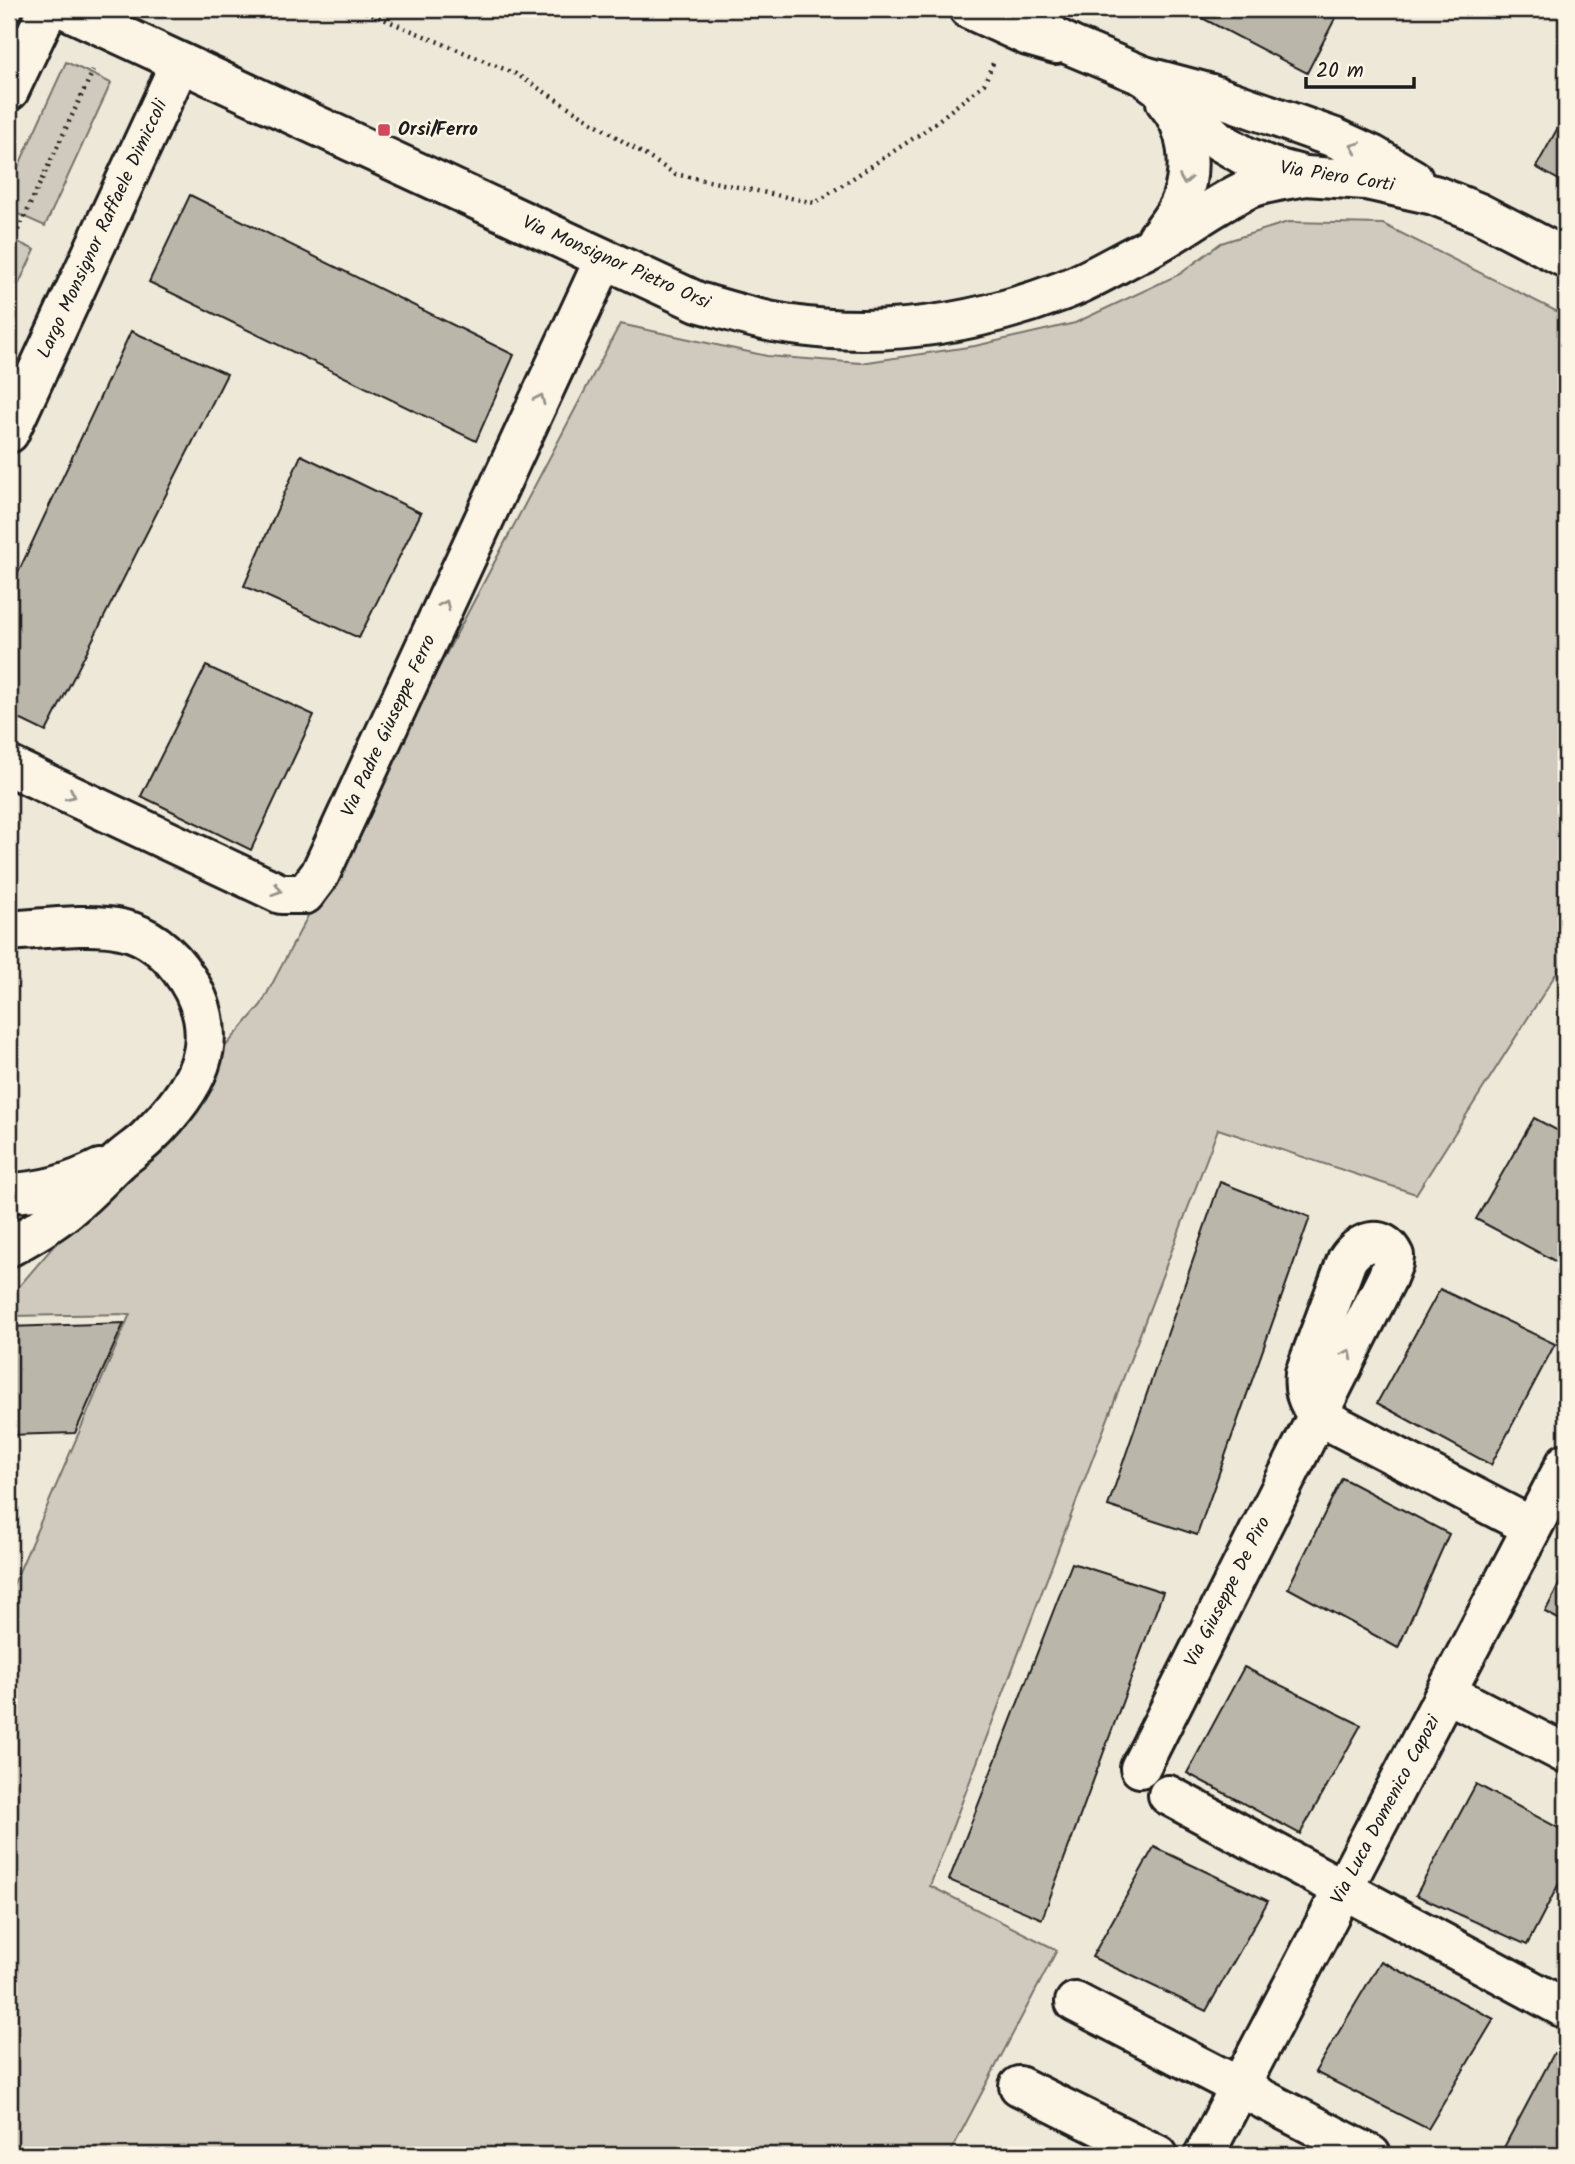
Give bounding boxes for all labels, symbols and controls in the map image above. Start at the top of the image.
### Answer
scale bar [1306,46,1414,90]
text: 20 m [1316,55,1364,88]
street label: Largo Monsignor Raffaele Dimiccoli [30,93,177,363]
place label: Orsi/Ferro [398,115,478,145]
marker: Orsi/Ferro [376,122,392,138]
one-way arrow [1350,141,1362,155]
street label: Via Piero Corti [1278,153,1398,201]
one-way arrow [1178,174,1193,186]
street label: Via Monsignor Pietro Orsi [517,208,716,319]
one-way arrow [532,394,546,406]
one-way arrow [436,600,450,612]
street label: Via Padre Giuseppe Ferro [334,630,444,822]
one-way arrow [63,787,76,801]
one-way arrow [270,882,282,896]
one-way arrow [1340,1349,1354,1362]
street label: Via Giuseppe De Piro [1177,1511,1279,1673]
street label: Via Luca Domenico Capozi [1323,1709,1449,1910]

